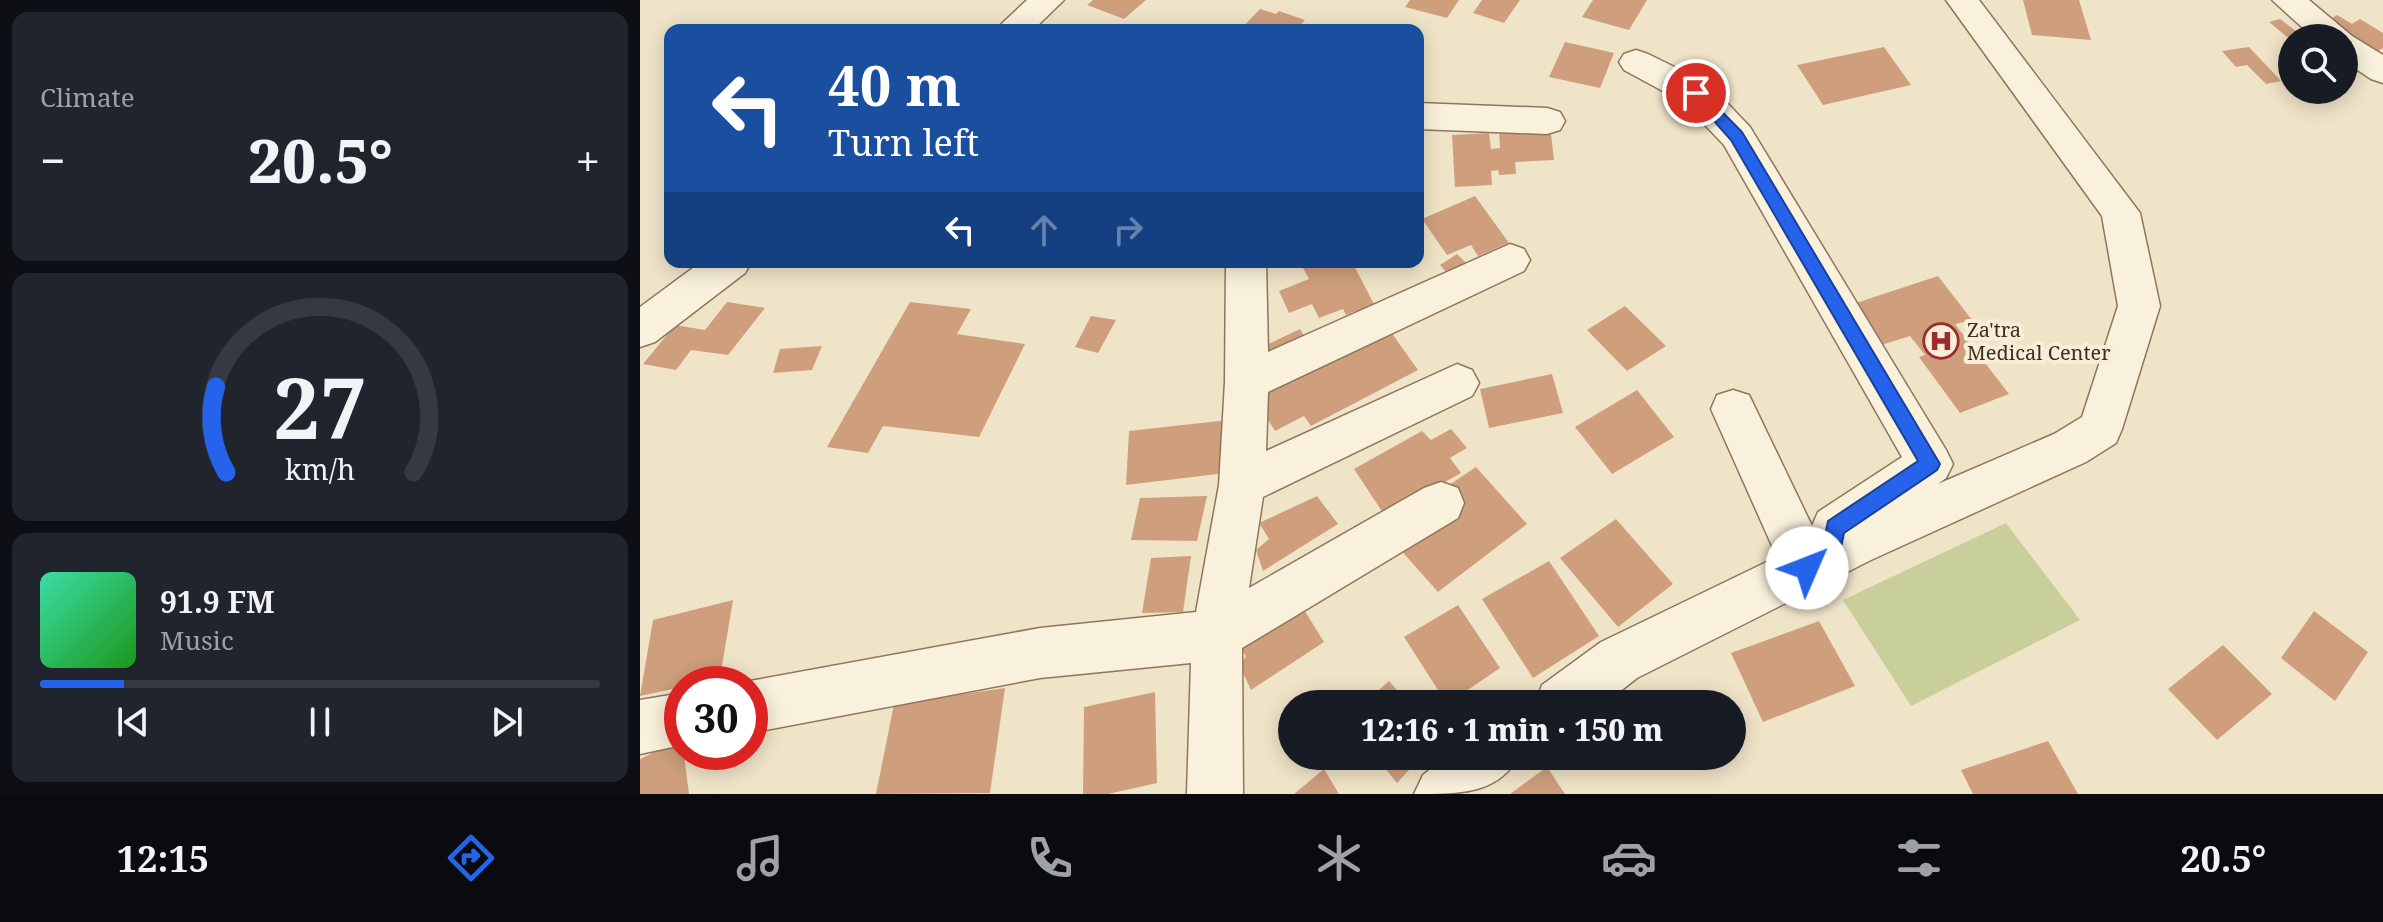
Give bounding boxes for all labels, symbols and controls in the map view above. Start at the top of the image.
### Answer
map controls [2278,24,2358,104]
button: search [2278,24,2358,104]
text: 40 m [828,46,961,122]
icon: left [696,56,800,160]
pin [1662,59,1730,127]
icon: arrive [1674,71,1718,115]
text: Climate [40,79,135,115]
text: Turn left [828,118,979,167]
text: 20.5° [248,119,393,201]
text: − [40,130,65,190]
text: + [575,130,600,190]
icon: left [938,208,982,252]
icon: ahead [1022,208,1066,252]
icon: right [1106,208,1150,252]
place label: Za'tra Medical Center [1967,316,2111,366]
hospital icon: Za'tra Medical Center [1922,322,1960,360]
text: 27 [273,350,367,463]
text: km/h [285,449,355,488]
position arrow [1765,526,1849,610]
text: 91.9 FM [160,581,275,622]
text: Music [160,622,234,658]
speed limit sign: 30 [664,666,768,770]
icon: previous [111,700,155,744]
icon: pause [298,700,342,744]
icon: next [485,700,529,744]
text: 12:16 · 1 min · 150 m [1361,709,1663,750]
icon: directions [443,830,499,886]
icon: music [732,830,788,886]
icon: phone [1022,830,1078,886]
icon: climate [1311,830,1367,886]
icon: car [1601,830,1657,886]
icon: filters [1891,830,1947,886]
text: 12:15 [117,834,209,883]
text: 20.5° [2180,834,2266,883]

